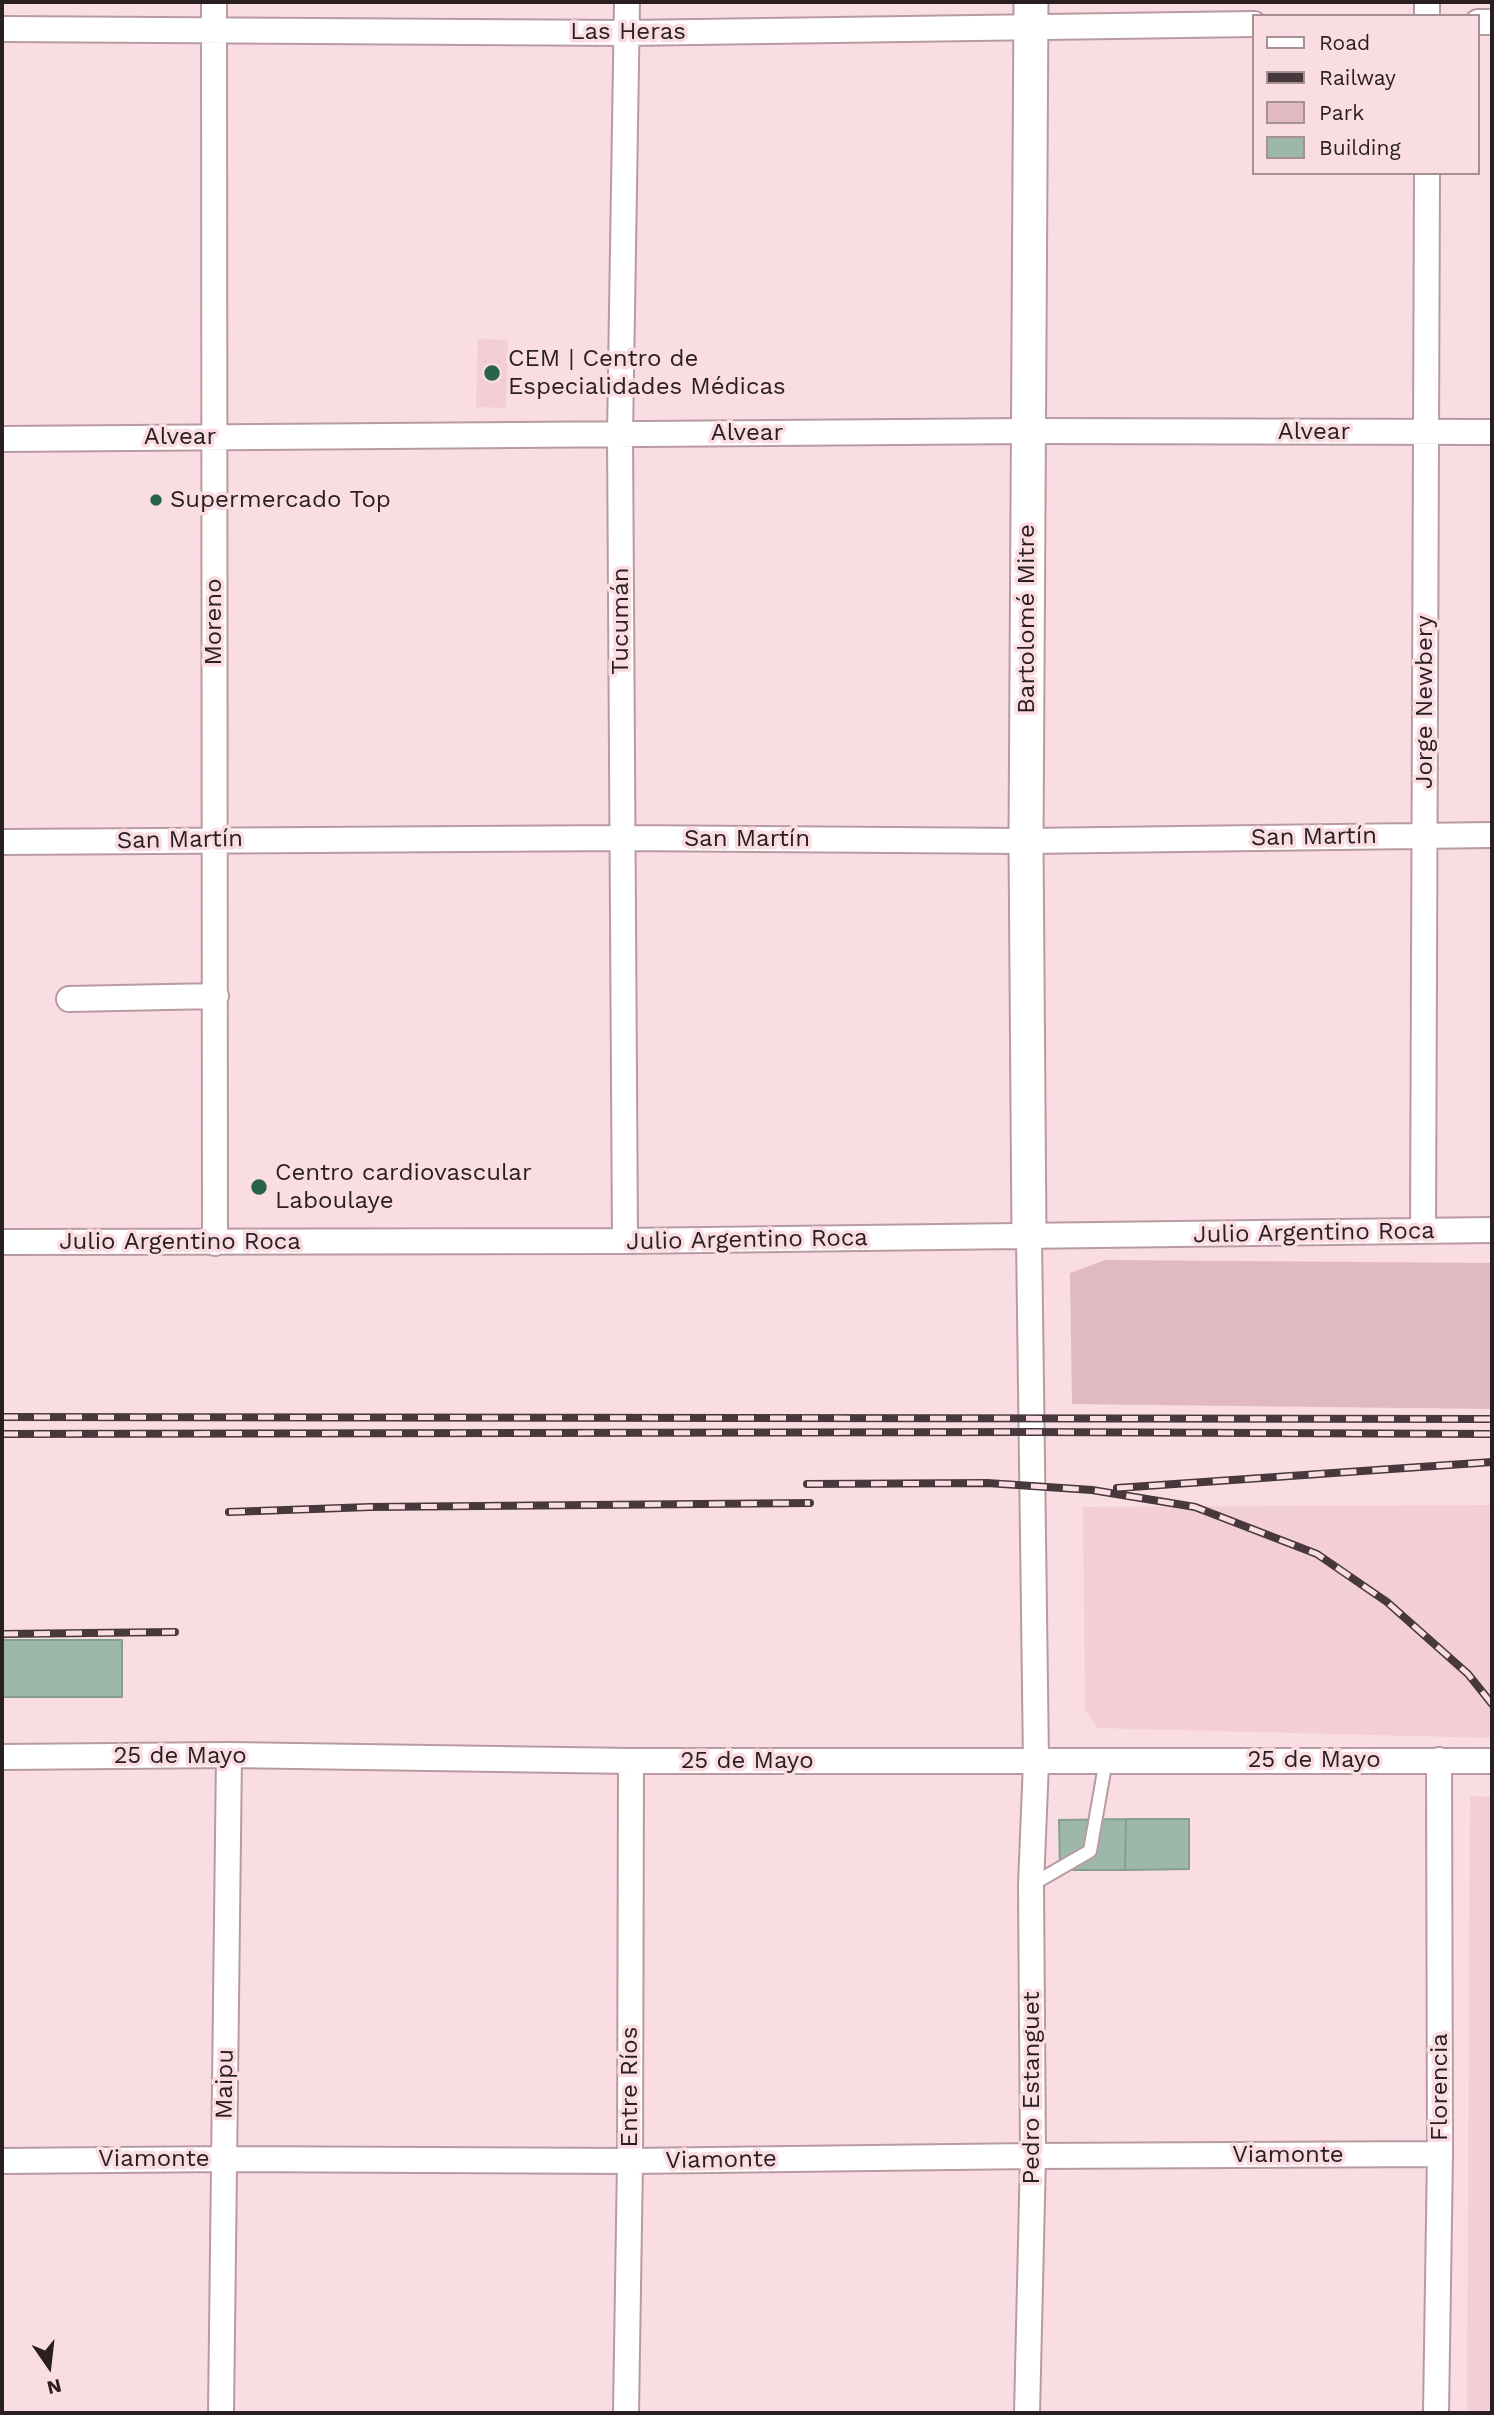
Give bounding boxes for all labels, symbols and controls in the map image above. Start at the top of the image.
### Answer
legend [1252,14,1480,175]
street label: Las Heras [570,18,686,46]
text: Road [1319,30,1370,55]
text: Railway [1319,65,1396,90]
text: Park [1319,100,1364,125]
text: Building [1319,135,1401,160]
place label: CEM | Centro de Especialidades Médicas [508,345,786,401]
marker: CEM | Centro de Especialidades Médicas [482,363,502,383]
street label: Alvear [1278,418,1350,446]
street label: Alvear [711,419,783,447]
street label: Alvear [144,423,216,451]
place label: Supermercado Top [170,486,391,514]
marker: Supermercado Top [148,492,164,508]
street label: Bartolomé Mitre [1013,524,1041,714]
street label: Tucumán [607,567,635,675]
street label: Moreno [200,578,228,666]
street label: Jorge Newbery [1411,615,1439,789]
street label: San Martín [1251,822,1377,852]
street label: San Martín [117,825,243,855]
street label: San Martín [684,825,810,853]
place label: Centro cardiovascular Laboulaye [275,1159,532,1215]
marker: Centro cardiovascular Laboulaye [249,1177,269,1197]
street label: Julio Argentino Roca [1193,1216,1435,1250]
street label: Julio Argentino Roca [626,1223,868,1257]
street label: Julio Argentino Roca [59,1228,301,1256]
street label: 25 de Mayo [113,1742,247,1770]
street label: 25 de Mayo [1247,1746,1381,1774]
street label: 25 de Mayo [680,1747,814,1775]
street label: Pedro Estanguet [1018,1992,1046,2184]
street label: Entre Ríos [616,2027,644,2147]
street label: Florencia [1426,2033,1454,2141]
street label: Maipu [210,2049,240,2119]
street label: Viamonte [1232,2141,1344,2169]
street label: Viamonte [98,2145,210,2173]
street label: Viamonte [665,2145,777,2175]
north arrow [14,2331,84,2401]
text: N [45,2374,64,2400]

